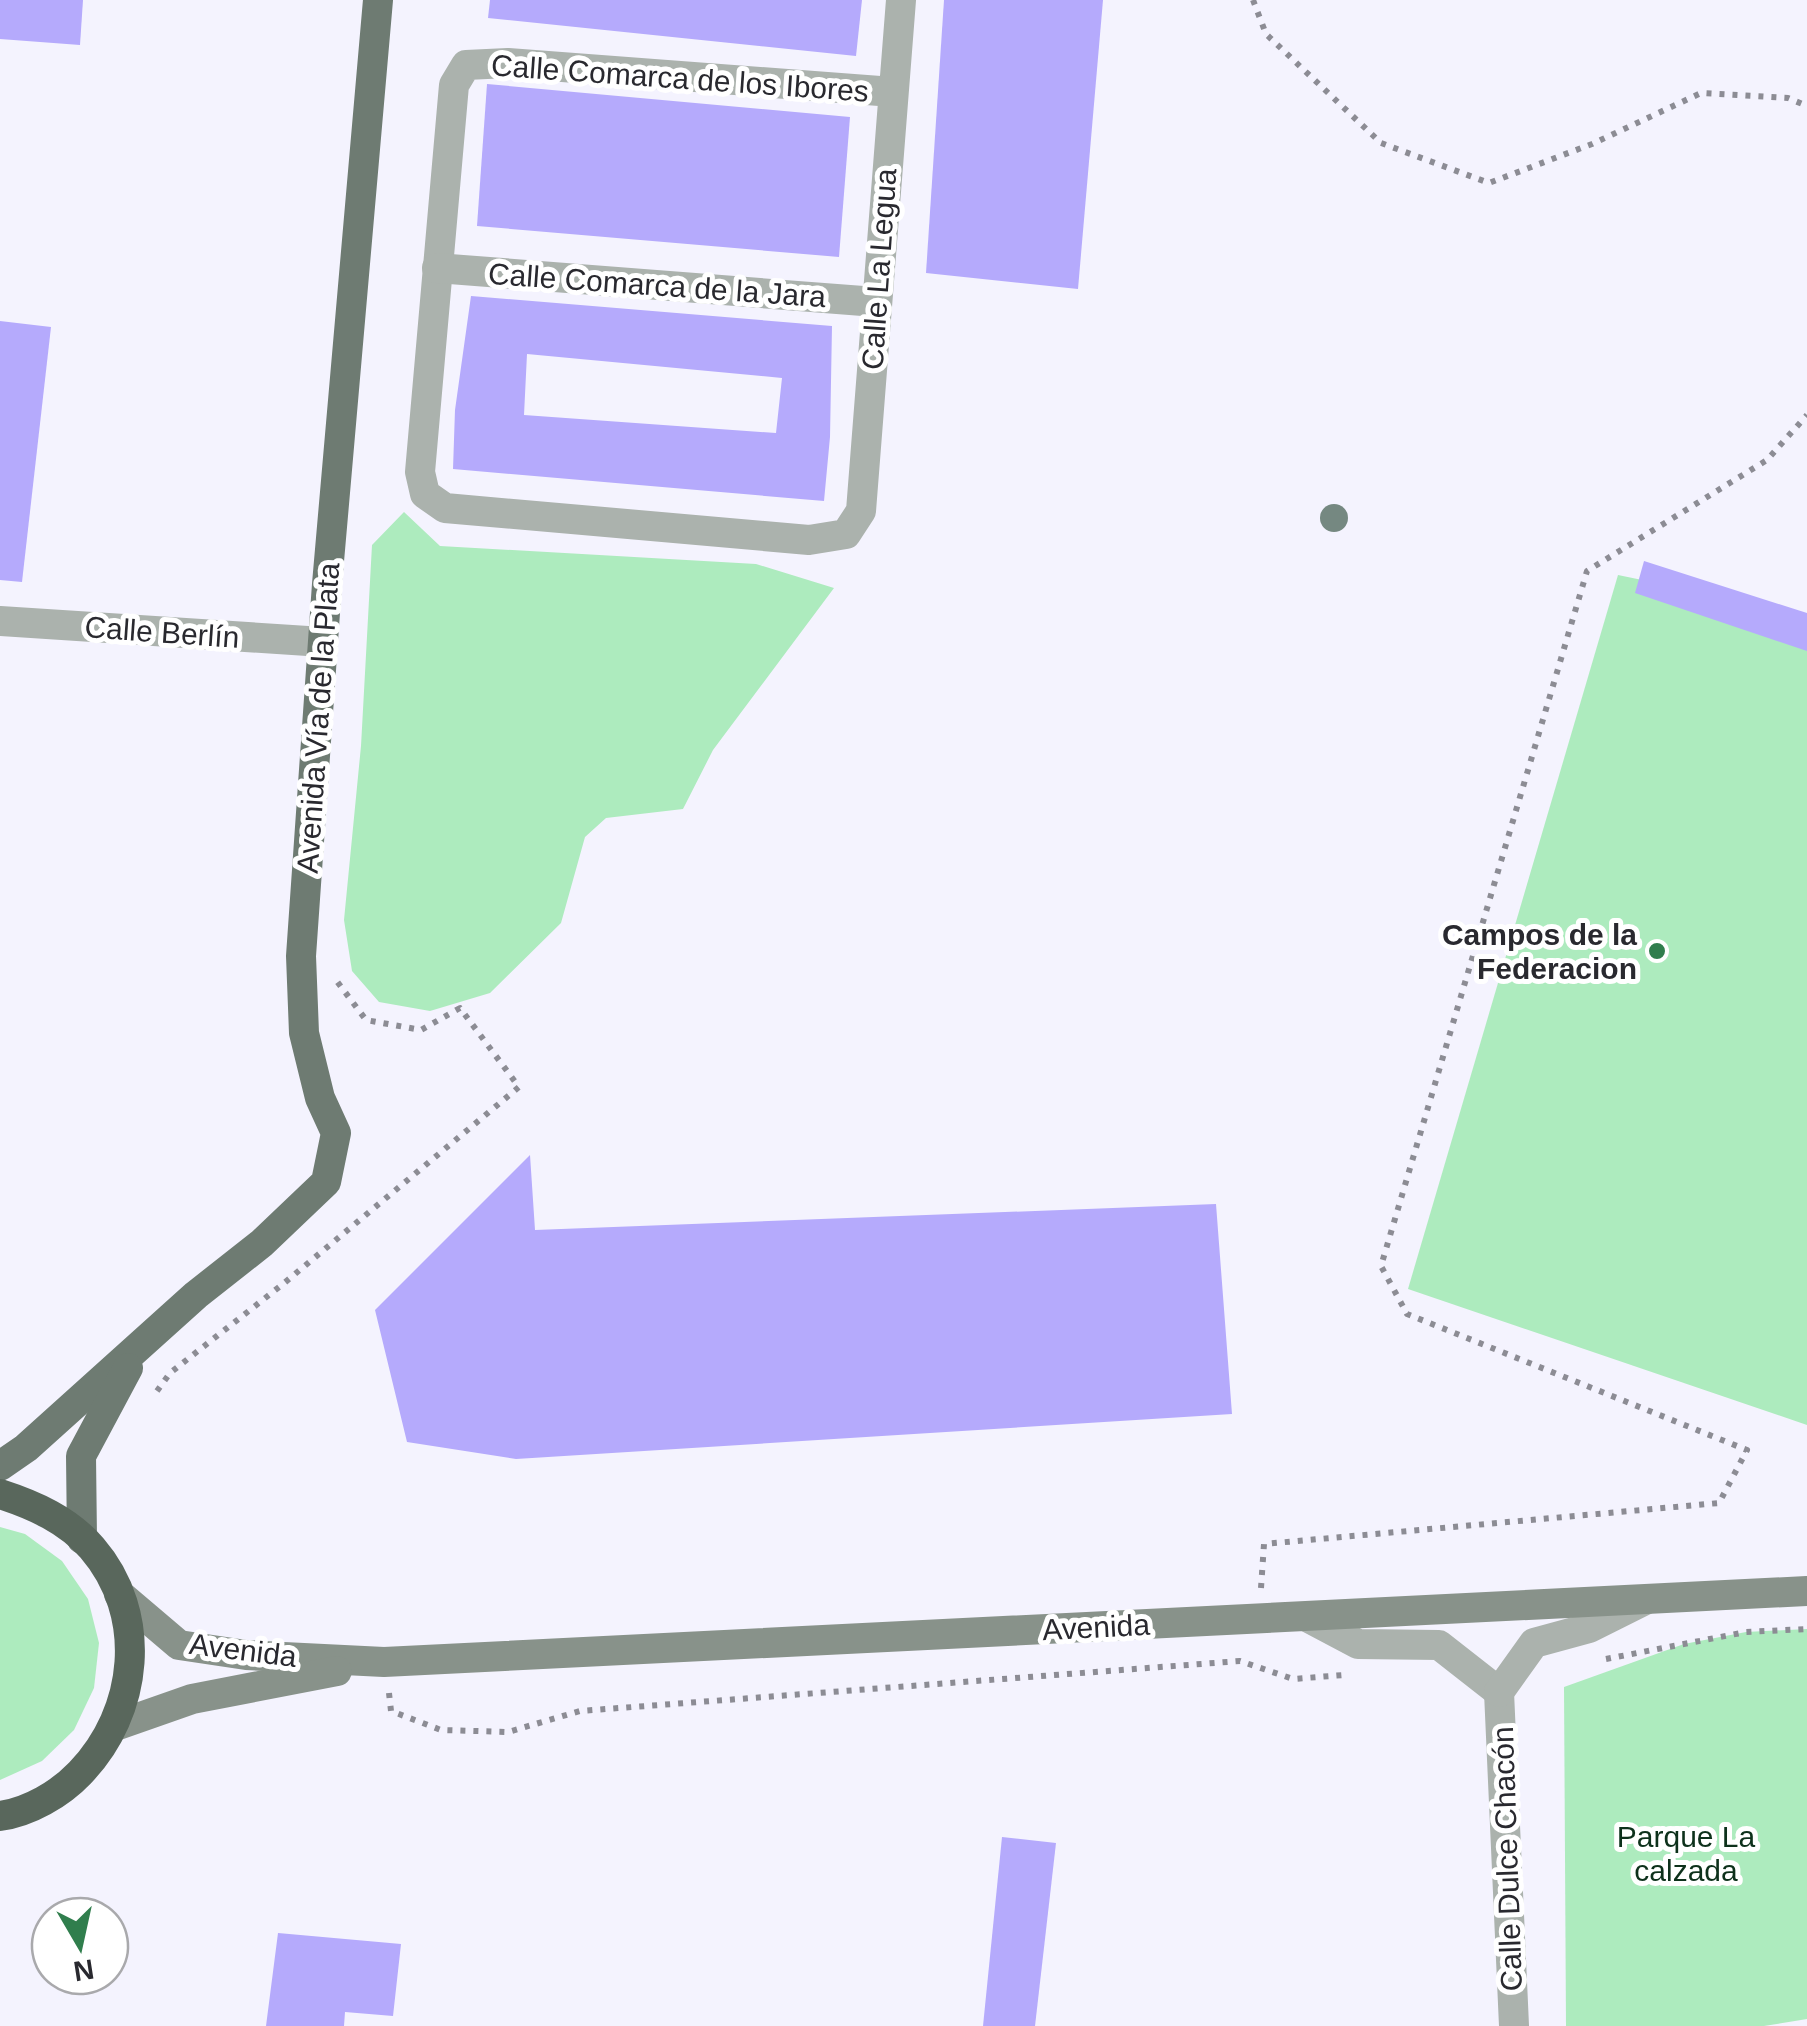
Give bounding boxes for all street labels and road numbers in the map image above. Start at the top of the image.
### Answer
street label: Calle Comarca de los Ibores [490,48,870,108]
street label: Calle La Legua [856,167,903,371]
street label: Calle Comarca de la Jara [487,257,827,313]
street label: Avenida Vía de la Plata [291,561,345,874]
street label: Calle Berlín [83,610,241,654]
street label: Avenida [1041,1608,1151,1646]
street label: Avenida [187,1627,299,1673]
street label: Calle Dulce Chacón [1486,1726,1528,1992]

